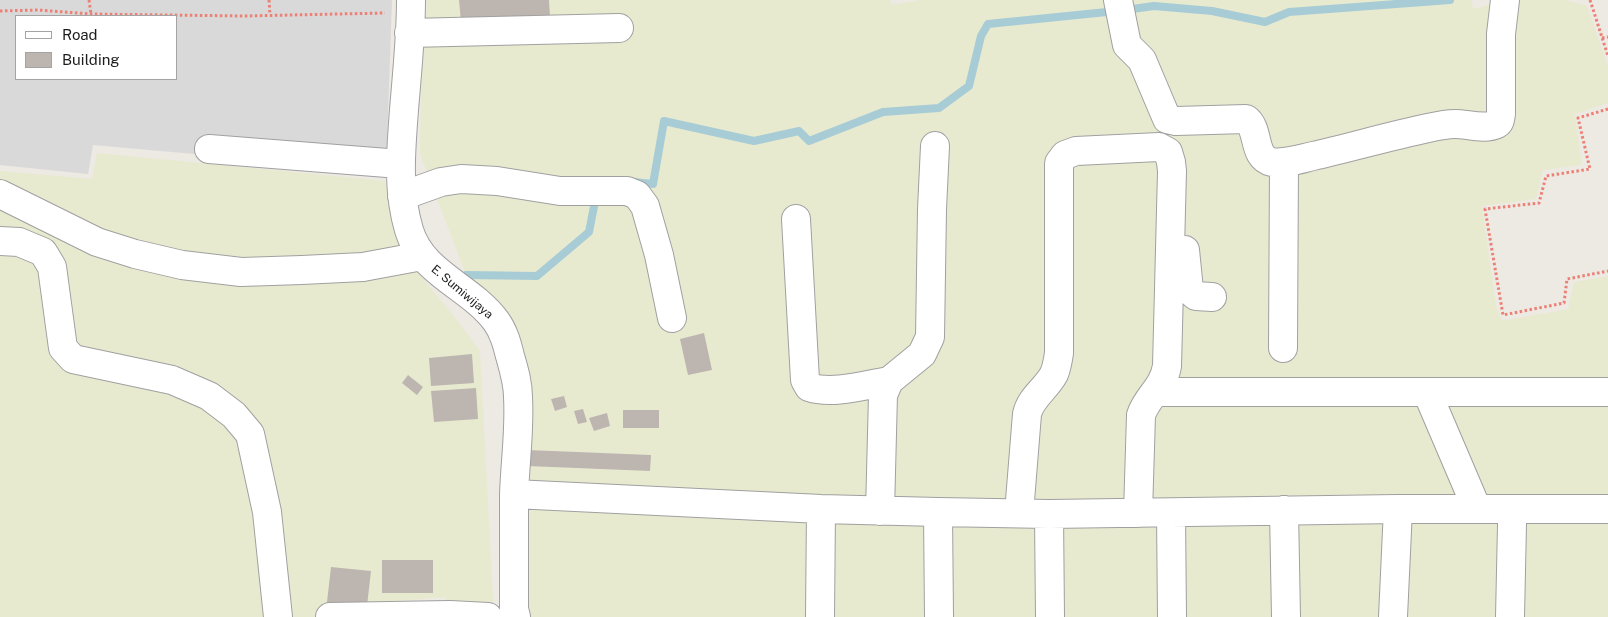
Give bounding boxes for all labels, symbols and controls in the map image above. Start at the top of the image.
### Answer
legend [15,15,178,80]
text: Road [62,26,98,43]
text: Building [62,51,120,68]
street label: E. Sumiwijaya [428,262,496,322]

